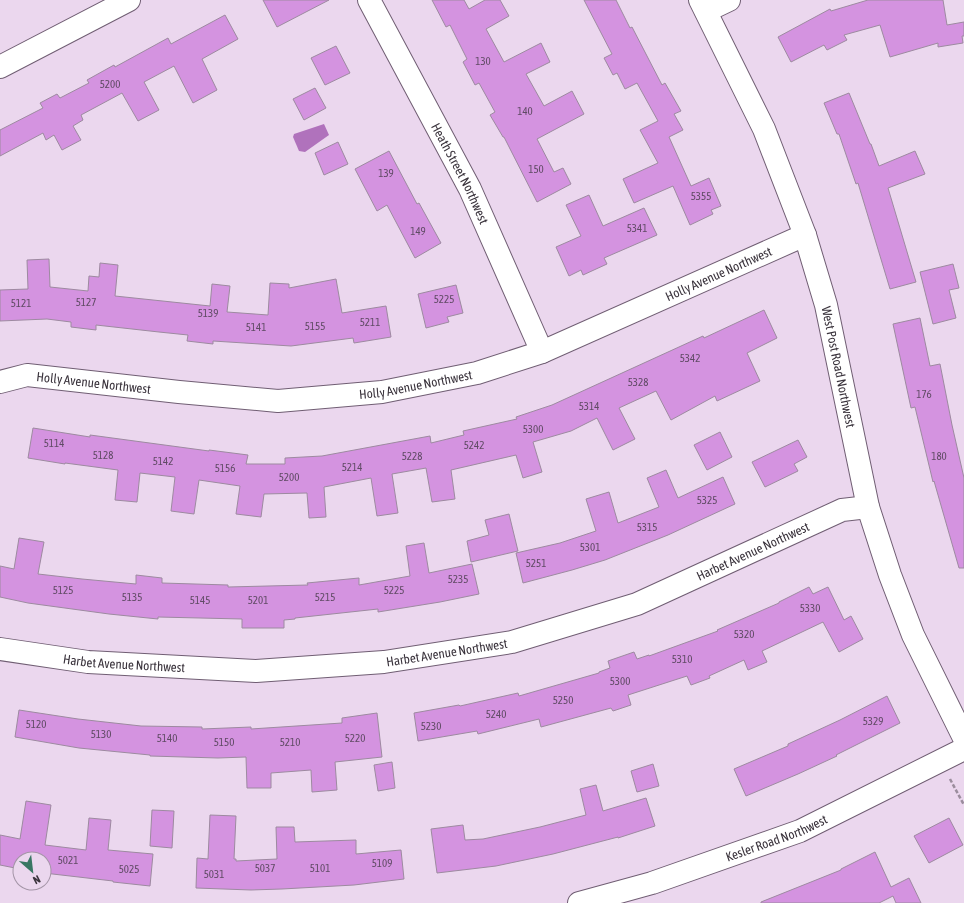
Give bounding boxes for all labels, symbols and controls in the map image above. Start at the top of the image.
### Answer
house number: 130 [475,55,491,67]
house number: 5200 [100,78,120,90]
house number: 140 [517,105,533,117]
street label: Heath Street Northwest [428,121,492,227]
house number: 150 [528,163,544,175]
house number: 139 [378,167,394,179]
house number: 5355 [691,190,711,202]
house number: 5341 [627,222,647,234]
house number: 149 [410,225,426,237]
street label: Holly Avenue Northwest [663,244,774,304]
house number: 5225 [434,293,454,305]
house number: 5127 [76,296,96,308]
house number: 5121 [11,297,31,309]
street label: West Post Road Northwest [818,305,858,429]
house number: 5139 [198,307,218,319]
house number: 5211 [360,316,380,328]
house number: 5155 [305,320,325,332]
house number: 5141 [246,321,266,333]
house number: 5342 [680,352,700,364]
street label: Holly Avenue Northwest [358,367,474,402]
street label: Holly Avenue Northwest [36,369,152,397]
house number: 5328 [628,376,648,388]
house number: 176 [916,388,932,400]
house number: 5314 [579,400,599,412]
house number: 5300 [523,423,543,435]
house number: 5114 [44,437,64,449]
house number: 5242 [464,439,484,451]
house number: 5128 [93,449,113,461]
house number: 5228 [402,450,422,462]
house number: 180 [931,450,947,462]
house number: 5142 [153,455,173,467]
house number: 5214 [342,461,362,473]
house number: 5156 [215,462,235,474]
house number: 5200 [279,471,299,483]
house number: 5325 [697,494,717,506]
street label: Harbet Avenue Northwest [694,519,812,584]
house number: 5315 [637,521,657,533]
house number: 5301 [580,541,600,553]
house number: 5251 [526,557,546,569]
house number: 5235 [448,573,468,585]
house number: 5125 [53,584,73,596]
house number: 5225 [384,584,404,596]
house number: 5135 [122,591,142,603]
house number: 5215 [315,591,335,603]
house number: 5145 [190,594,210,606]
house number: 5201 [248,594,268,606]
house number: 5330 [800,602,820,614]
house number: 5320 [734,628,754,640]
street label: Harbet Avenue Northwest [385,636,509,670]
street label: Harbet Avenue Northwest [62,651,186,675]
house number: 5310 [672,653,692,665]
house number: 5300 [610,675,630,687]
house number: 5250 [553,694,573,706]
house number: 5240 [486,708,506,720]
house number: 5329 [863,715,883,727]
house number: 5120 [26,718,46,730]
house number: 5230 [421,720,441,732]
house number: 5130 [91,728,111,740]
house number: 5140 [157,732,177,744]
house number: 5220 [345,732,365,744]
house number: 5150 [214,736,234,748]
house number: 5210 [280,736,300,748]
street label: Kesler Road Northwest [724,812,830,865]
north arrow [12,851,52,891]
house number: 5021 [58,854,78,866]
house number: 5109 [372,857,392,869]
house number: 5037 [255,862,275,874]
house number: 5101 [310,862,330,874]
house number: 5025 [119,863,139,875]
house number: 5031 [204,868,224,880]
text: N [31,873,42,887]

